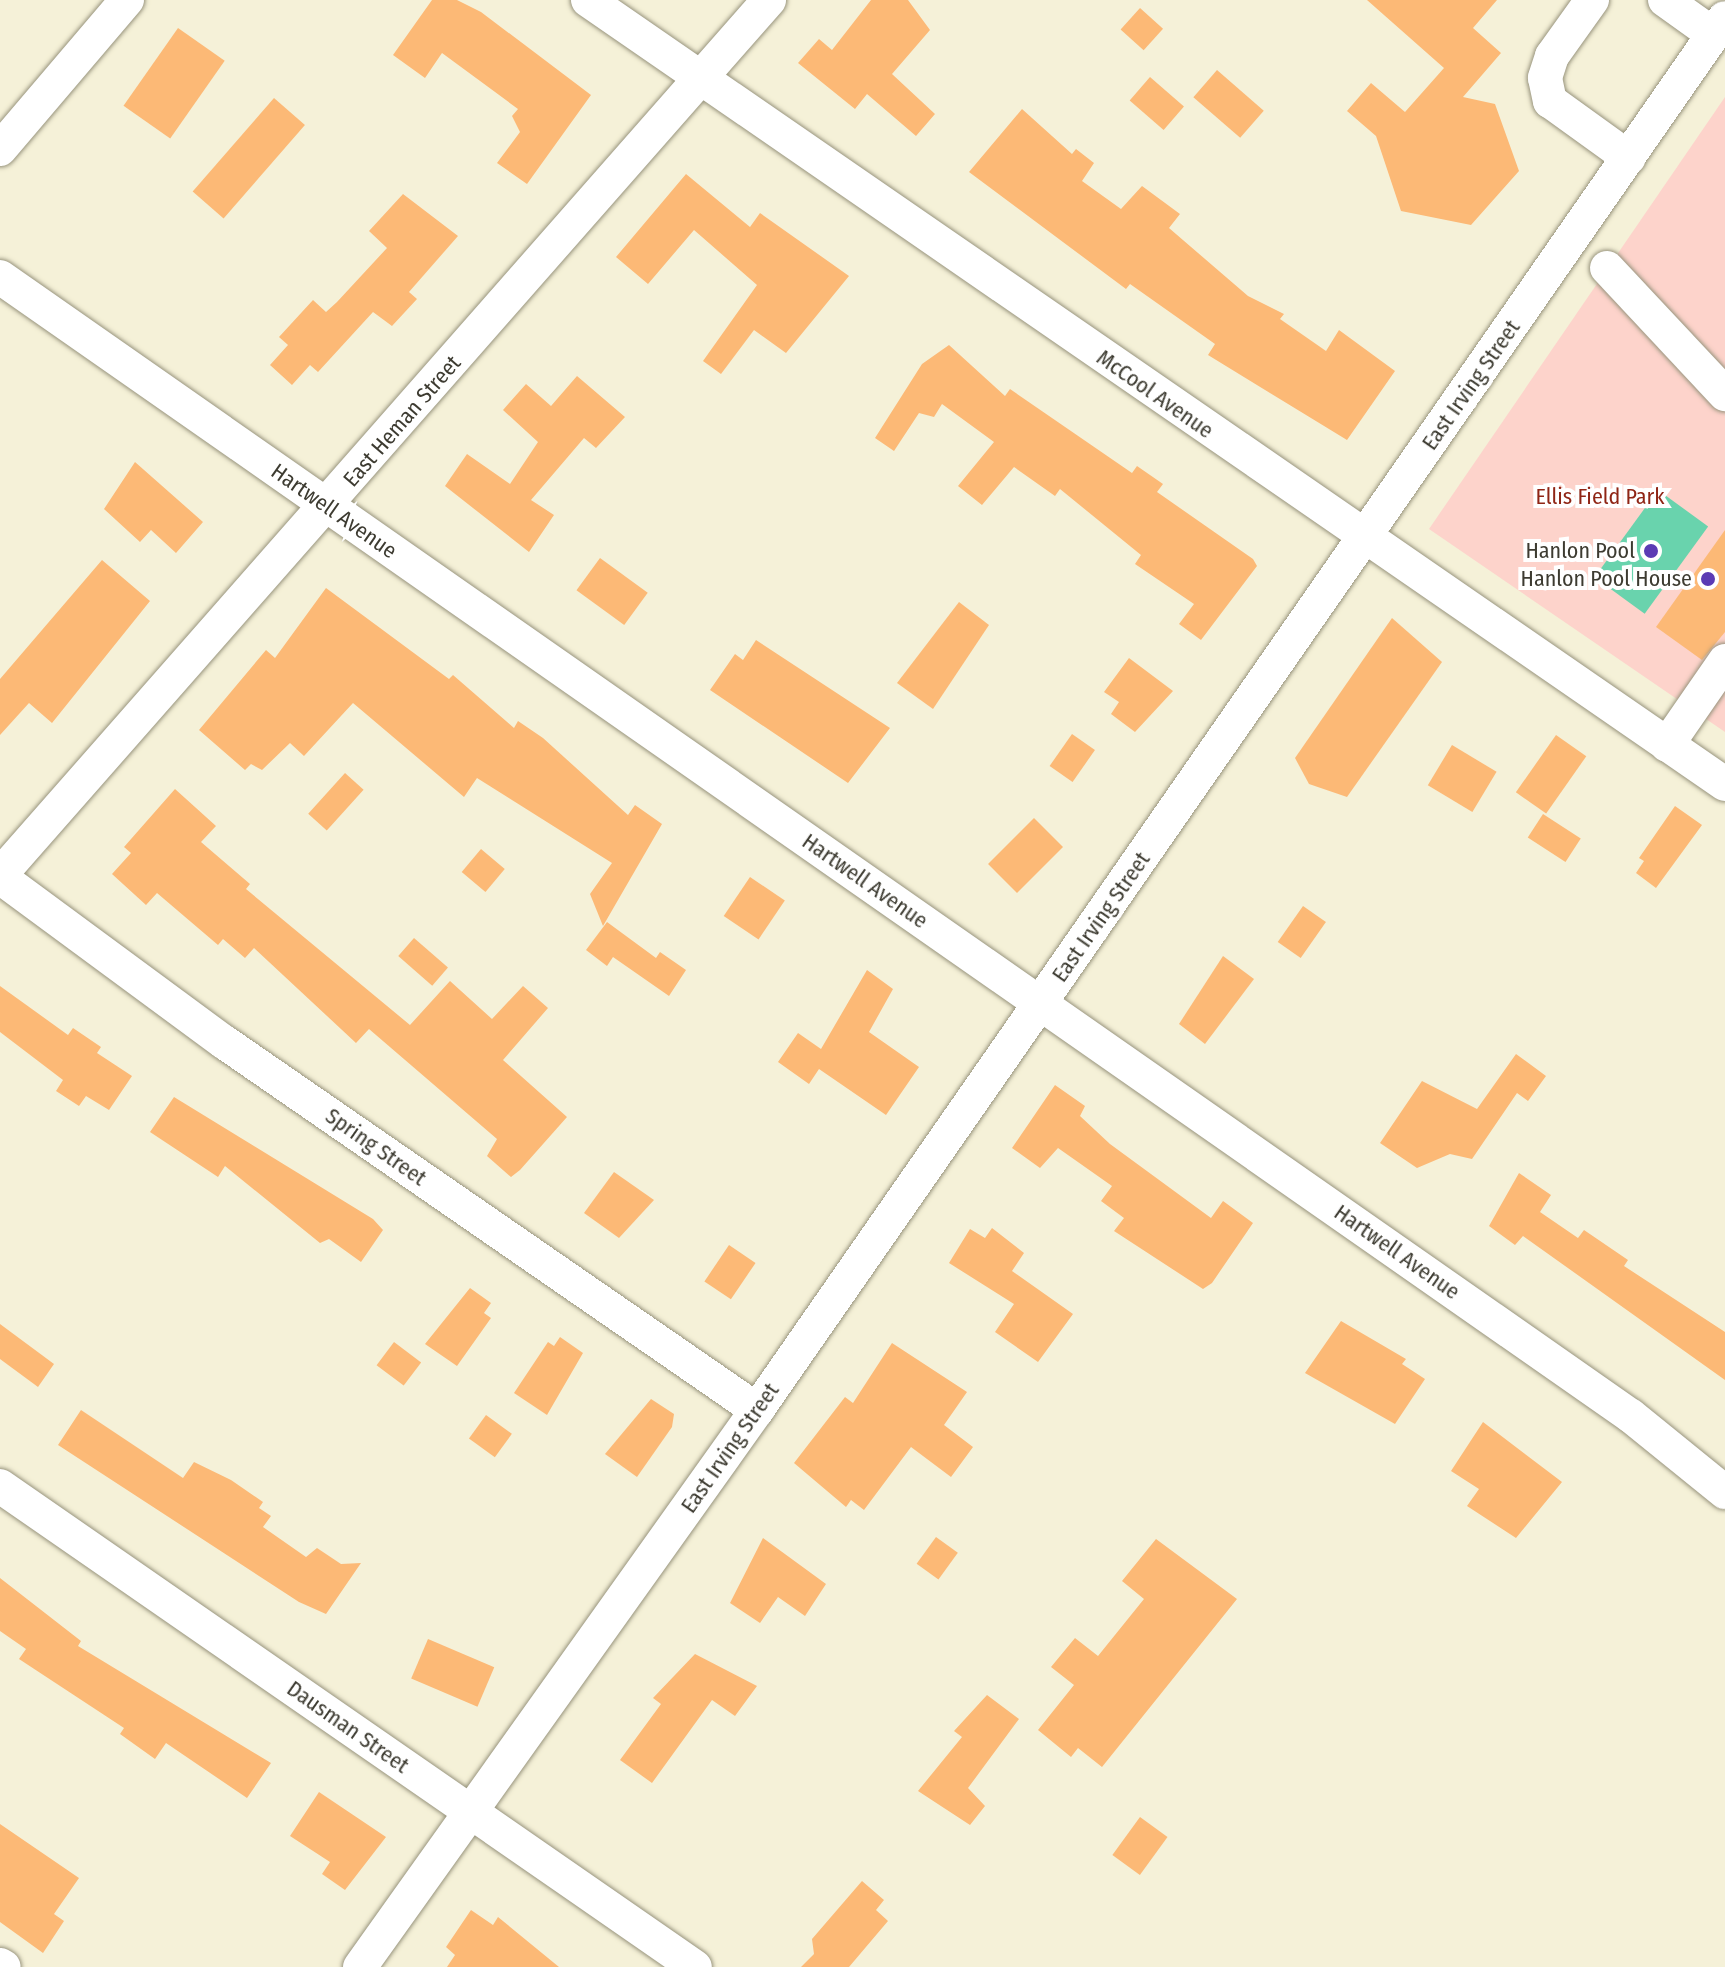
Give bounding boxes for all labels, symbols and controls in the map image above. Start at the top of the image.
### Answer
street label: East Irving Street [1416,315,1526,455]
street label: McCool Avenue [1092,344,1218,444]
street label: East Heman Street [338,350,466,492]
street label: Hartwell Avenue [266,458,402,564]
park label: Ellis Field Park [1536,484,1664,510]
place label: Hanlon Pool [1525,538,1635,564]
marker: Hanlon Pool [1642,542,1660,560]
place label: Hanlon Pool House [1521,566,1692,592]
marker: Hanlon Pool House [1699,570,1717,588]
street label: Hartwell Avenue [797,828,933,934]
street label: East Irving Street [1046,847,1156,987]
street label: Spring Street [320,1103,432,1191]
street label: Hartwell Avenue [1329,1199,1465,1305]
street label: East Irving Street [675,1378,785,1518]
street label: Dausman Street [282,1675,414,1779]

